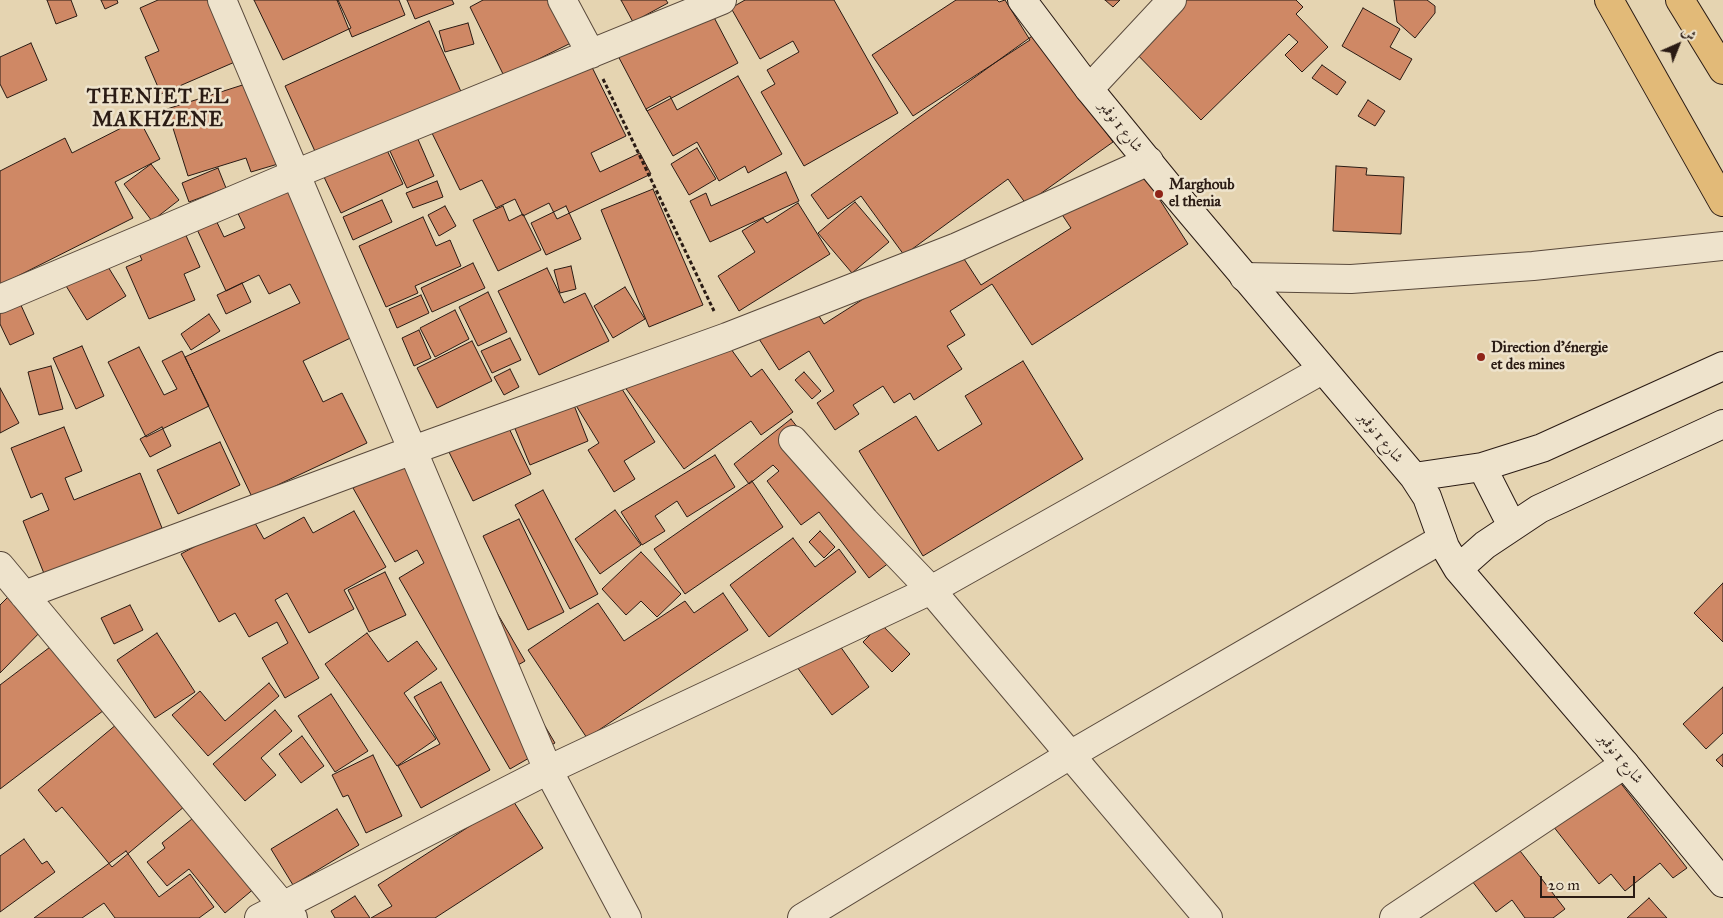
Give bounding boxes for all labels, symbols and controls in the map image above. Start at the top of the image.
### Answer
north arrow [1653,20,1703,70]
text: ش [1678,23,1700,45]
district label: THENIET EL MAKHZENE [86,86,230,133]
street label: شارع 1 نوفمبر [1094,98,1146,156]
place label: Marghoub el thenia [1169,176,1235,211]
marker: Marghoub el thenia [1153,188,1165,200]
place label: Direction d'énergie et des mines [1491,339,1608,374]
marker: Direction d'énergie et des mines [1475,351,1487,363]
street label: شارع 1 نوفمبر [1354,409,1406,467]
street label: شارع 1 نوفمبر [1594,730,1646,788]
scale bar [1543,866,1638,898]
text: 20 m [1548,876,1580,894]

